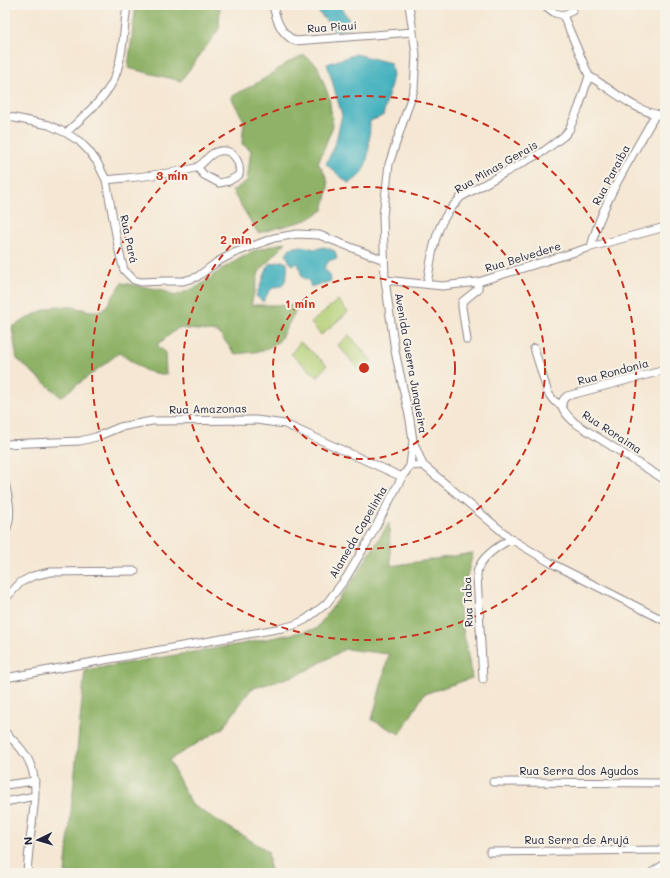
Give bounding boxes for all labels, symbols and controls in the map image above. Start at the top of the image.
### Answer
street label: Rua Piauí [307,17,357,36]
street label: Rua Minas Gerais [452,137,540,196]
street label: Rua Paraíba [588,142,633,208]
text: 3 min [156,167,188,183]
street label: Rua Pará [117,213,142,265]
text: 2 min [220,231,252,247]
street label: Rua Belvedere [483,238,563,275]
street label: Avenida Guerra Junqueira [392,292,431,434]
text: 1 min [285,295,315,311]
street label: Rua Rondonia [576,355,650,388]
centre of rings [357,361,371,375]
street label: Rua Amazonas [169,400,247,417]
street label: Rua Roraima [580,407,645,457]
street label: Alameda Capelinha [325,483,390,580]
street label: Rua Taba [459,576,476,627]
street label: Rua Serra dos Agudos [519,763,639,778]
north arrow [18,820,58,860]
street label: Rua Serra de Arujá [525,832,630,847]
text: N [20,836,35,846]

